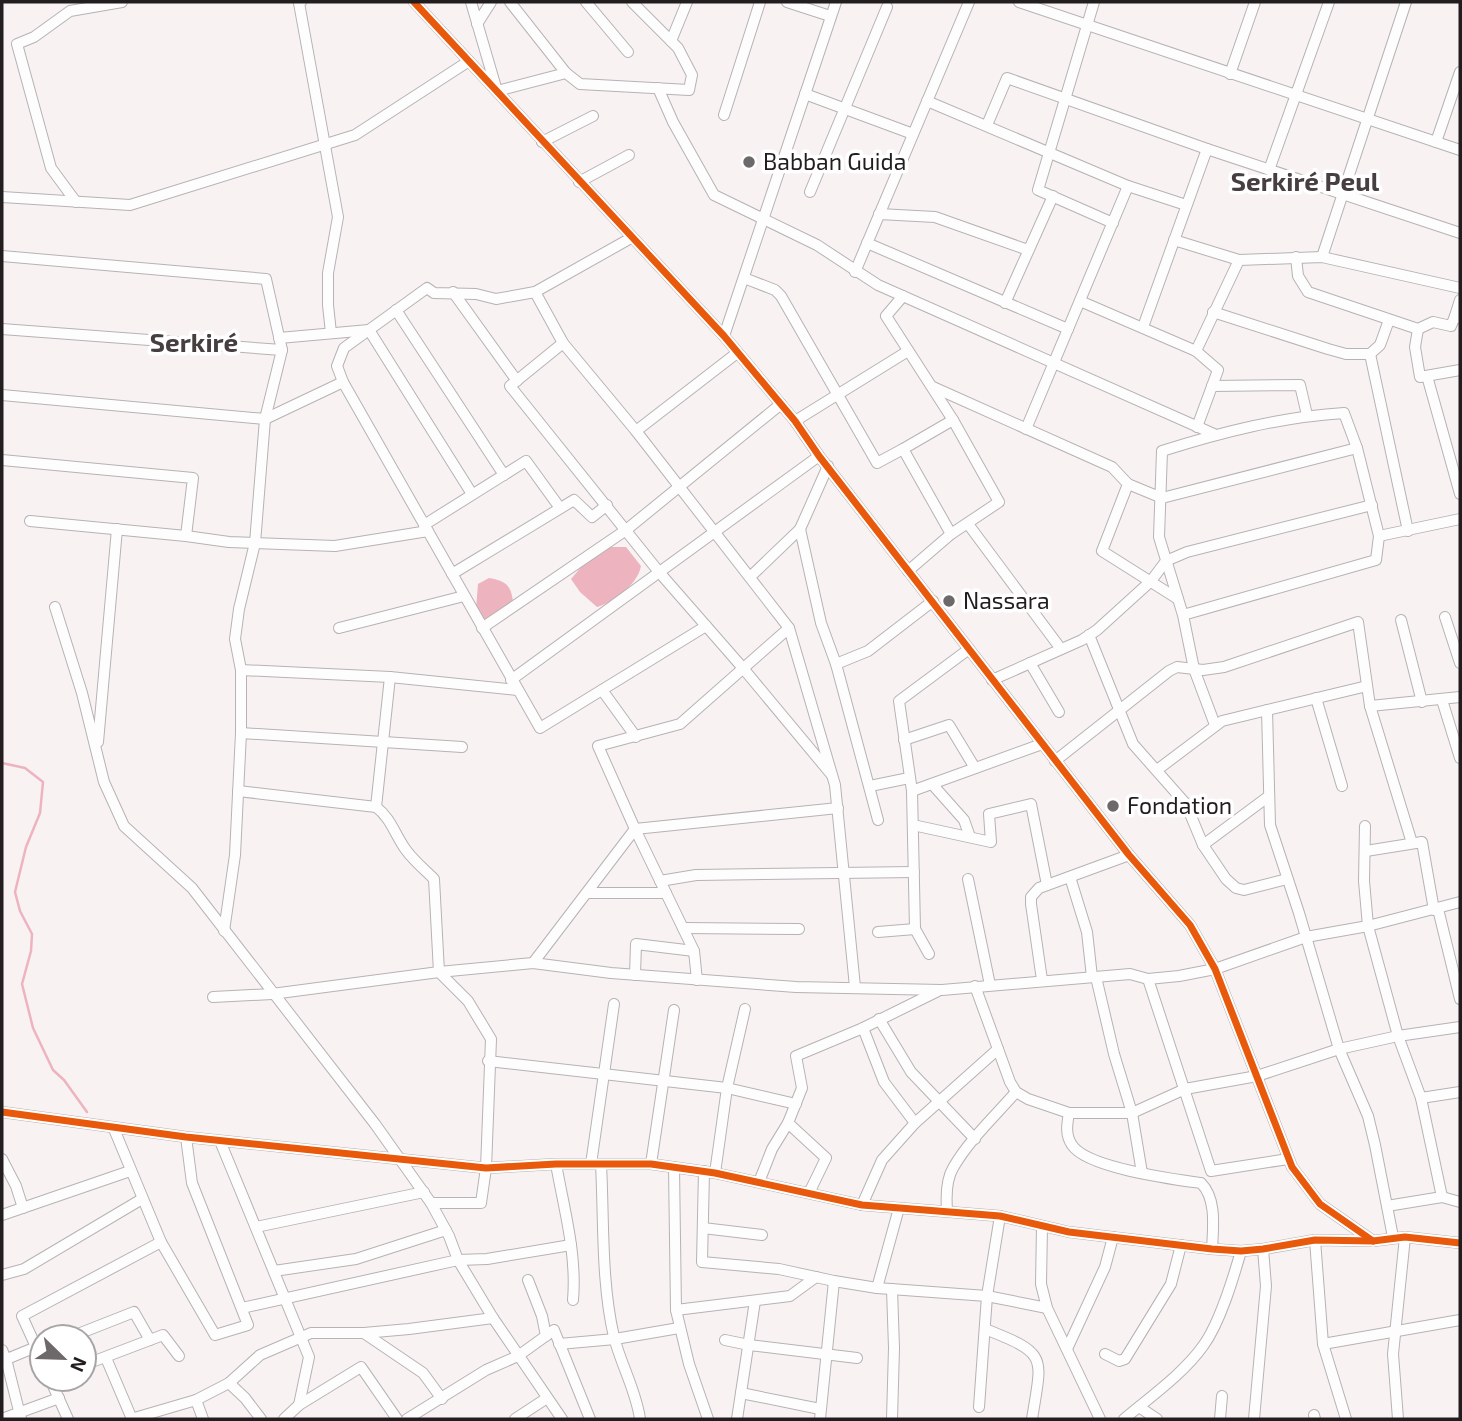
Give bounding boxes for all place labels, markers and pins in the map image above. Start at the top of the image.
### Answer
place label: Babban Guida [763,147,906,175]
marker: Babban Guida [741,154,757,170]
place label: Nassara [963,586,1050,614]
marker: Nassara [941,593,957,609]
place label: Fondation [1127,791,1232,819]
marker: Fondation [1105,798,1121,814]

